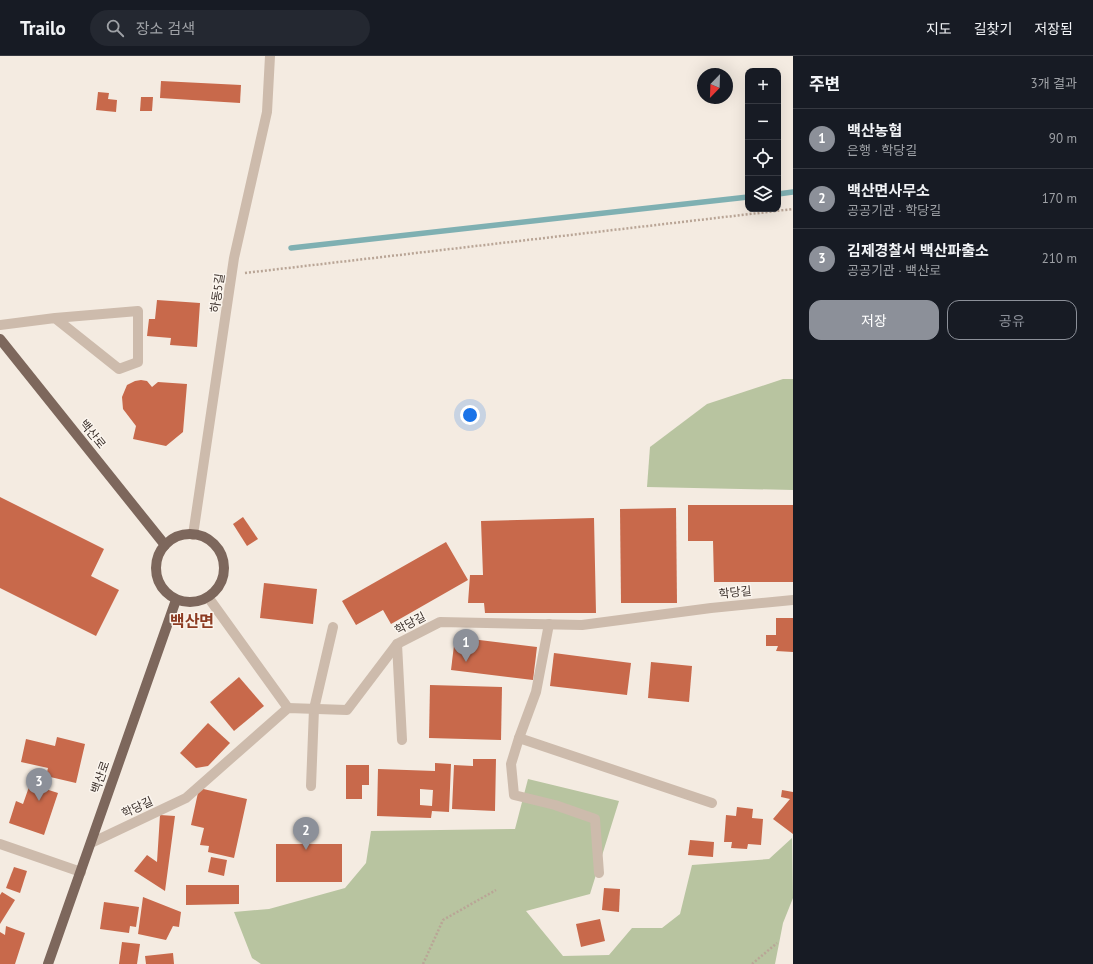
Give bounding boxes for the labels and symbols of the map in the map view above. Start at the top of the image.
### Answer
north arrow [697,68,733,104]
street label: 하동5길 [207,272,227,314]
your location [460,405,480,425]
street label: 백산로 [77,416,109,452]
street label: 학당길 [718,583,752,601]
street label: 학당길 [392,609,428,637]
district label: 백산면 [170,611,214,631]
pin: 1 [453,629,479,662]
street label: 백산로 [88,759,112,795]
pin: 3 [26,768,52,801]
street label: 학당길 [119,793,155,821]
pin: 2 [293,817,319,850]

